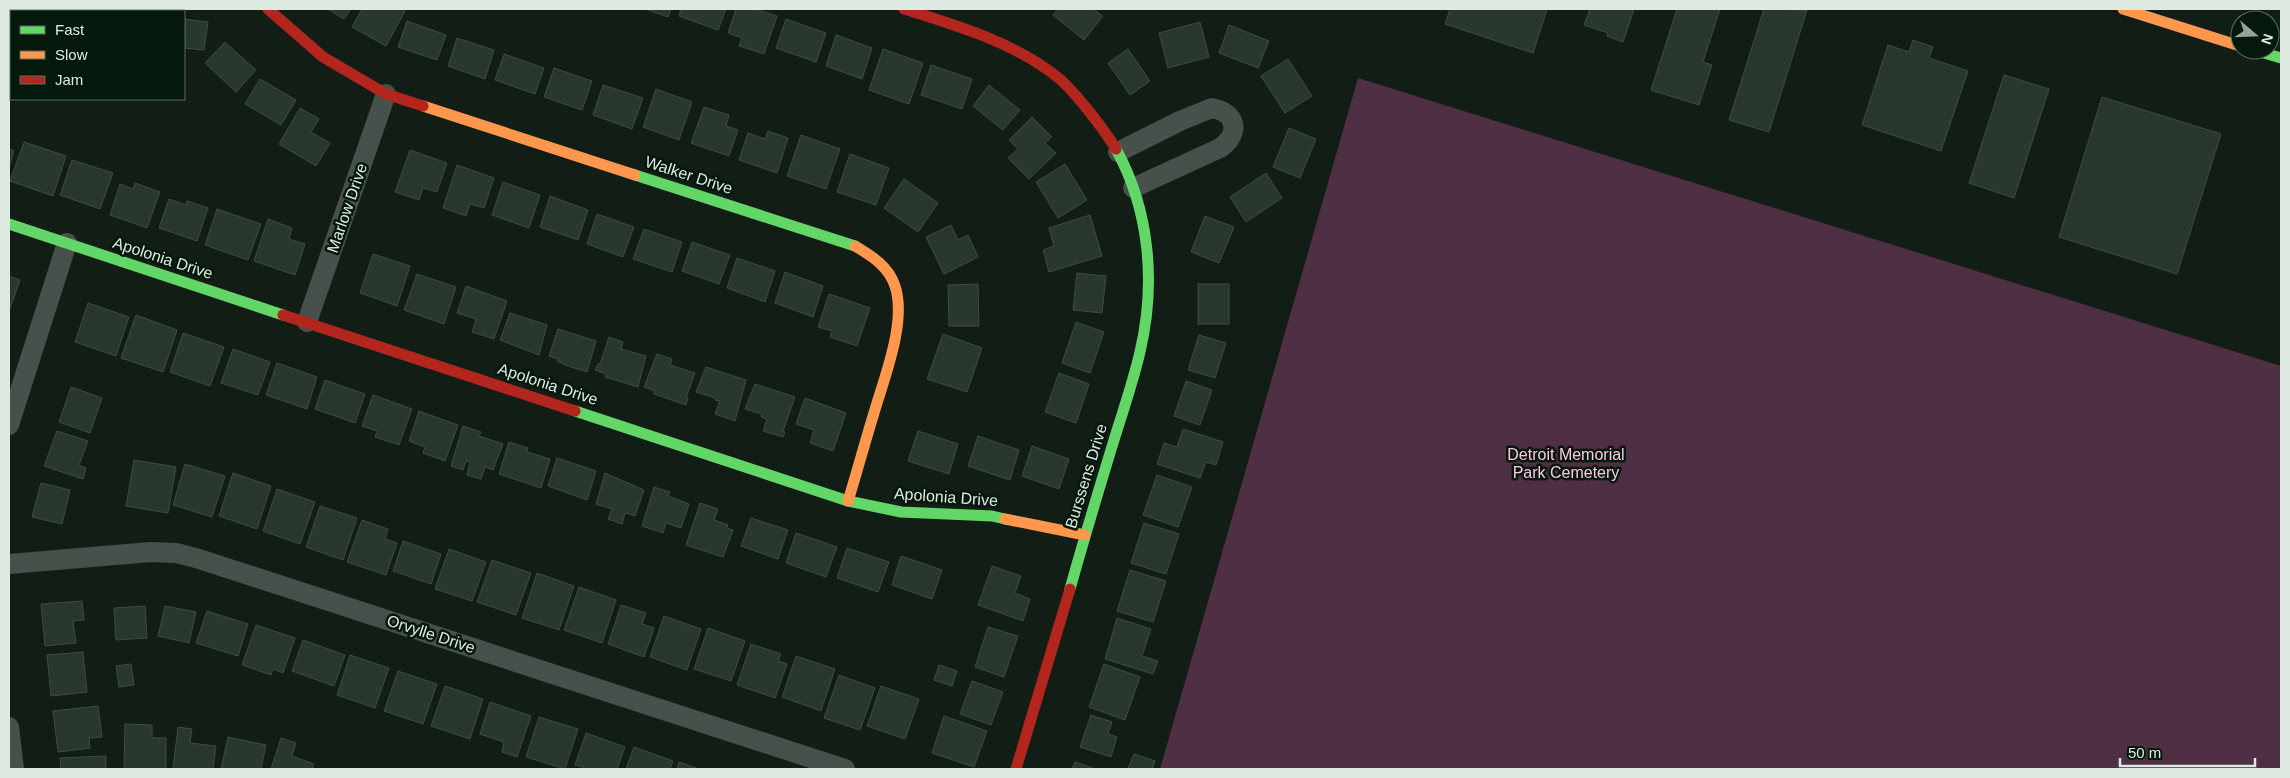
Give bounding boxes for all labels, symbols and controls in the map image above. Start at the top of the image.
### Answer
legend [10,10,185,100]
north arrow [2230,10,2280,60]
text: Fast [55,21,85,38]
text: N [2258,32,2277,47]
text: Slow [55,46,88,63]
text: Jam [55,71,83,88]
street label: Walker Drive [643,153,735,197]
street label: Marlow Drive [324,161,370,255]
street label: Apolonia Drive [111,234,215,282]
street label: Apolonia Drive [496,360,600,408]
street label: Burssens Drive [1062,422,1110,530]
park label: Detroit Memorial Park Cemetery [1507,446,1625,481]
street label: Apolonia Drive [894,485,999,509]
street label: Orvylle Drive [385,612,477,656]
scale bar [2120,736,2255,768]
text: 50 m [2128,744,2161,761]

